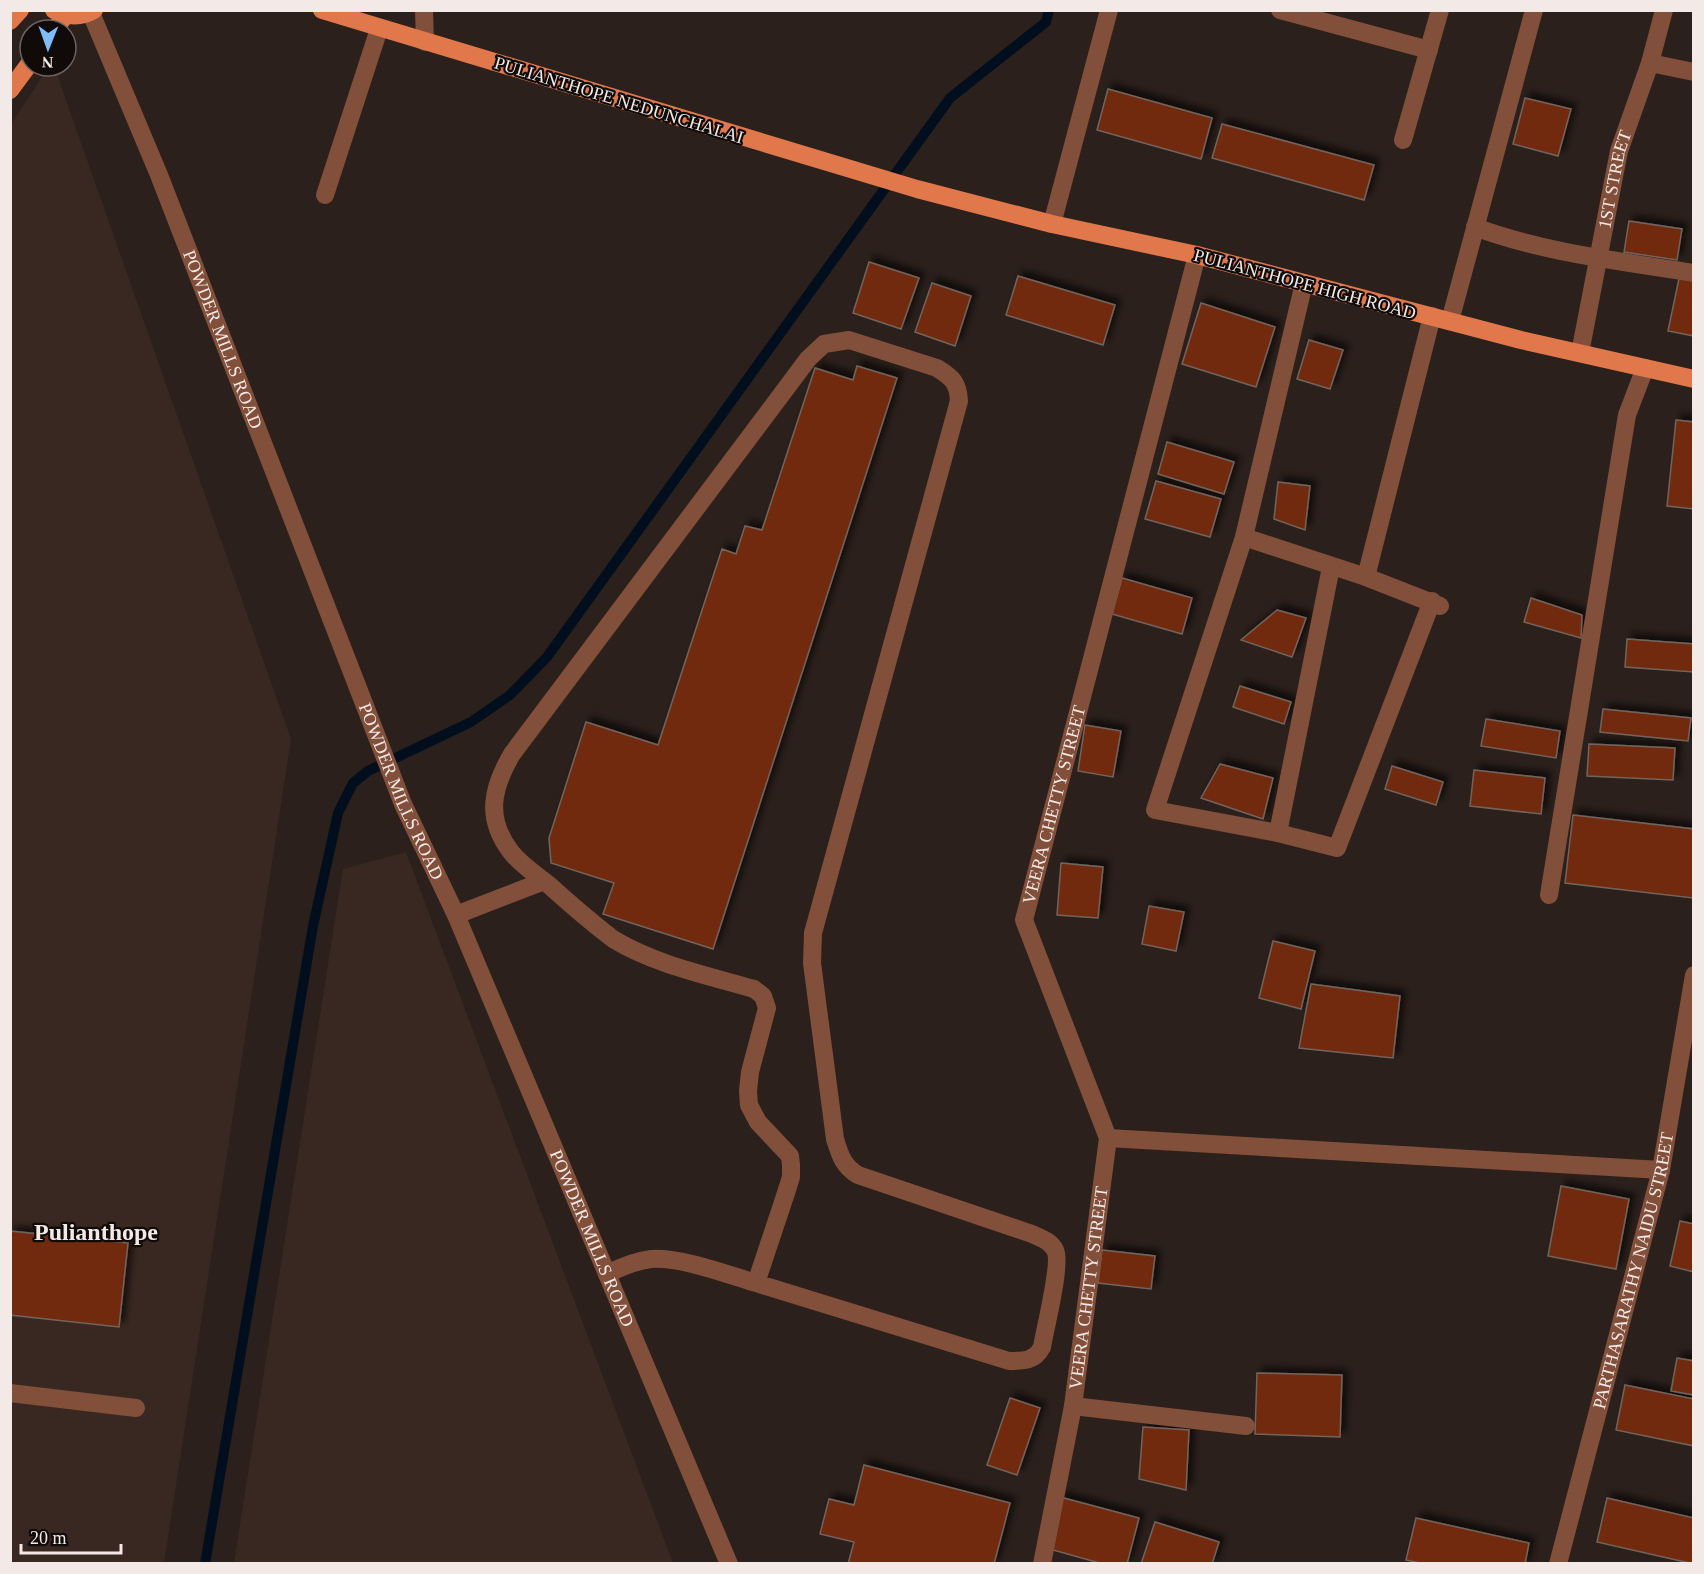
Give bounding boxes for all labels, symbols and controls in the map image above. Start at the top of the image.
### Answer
north arrow [18,18,78,78]
street label: PULIANTHOPE NEDUNCHALAI [492,53,746,147]
text: N [41,54,54,71]
street label: 1ST STREET [1594,128,1636,230]
street label: PULIANTHOPE HIGH ROAD [1192,245,1418,323]
street label: POWDER MILLS ROAD [179,247,266,432]
street label: POWDER MILLS ROAD [355,700,448,883]
street label: VEERA CHETTY STREET [1019,703,1089,906]
street label: PARTHASARATHY NAIDU STREET [1589,1131,1677,1411]
street label: POWDER MILLS ROAD [546,1147,638,1330]
street label: VEERA CHETTY STREET [1065,1185,1112,1391]
district label: Pulianthope [34,1219,158,1245]
scale bar [21,1517,122,1555]
text: 20 m [30,1528,67,1548]

